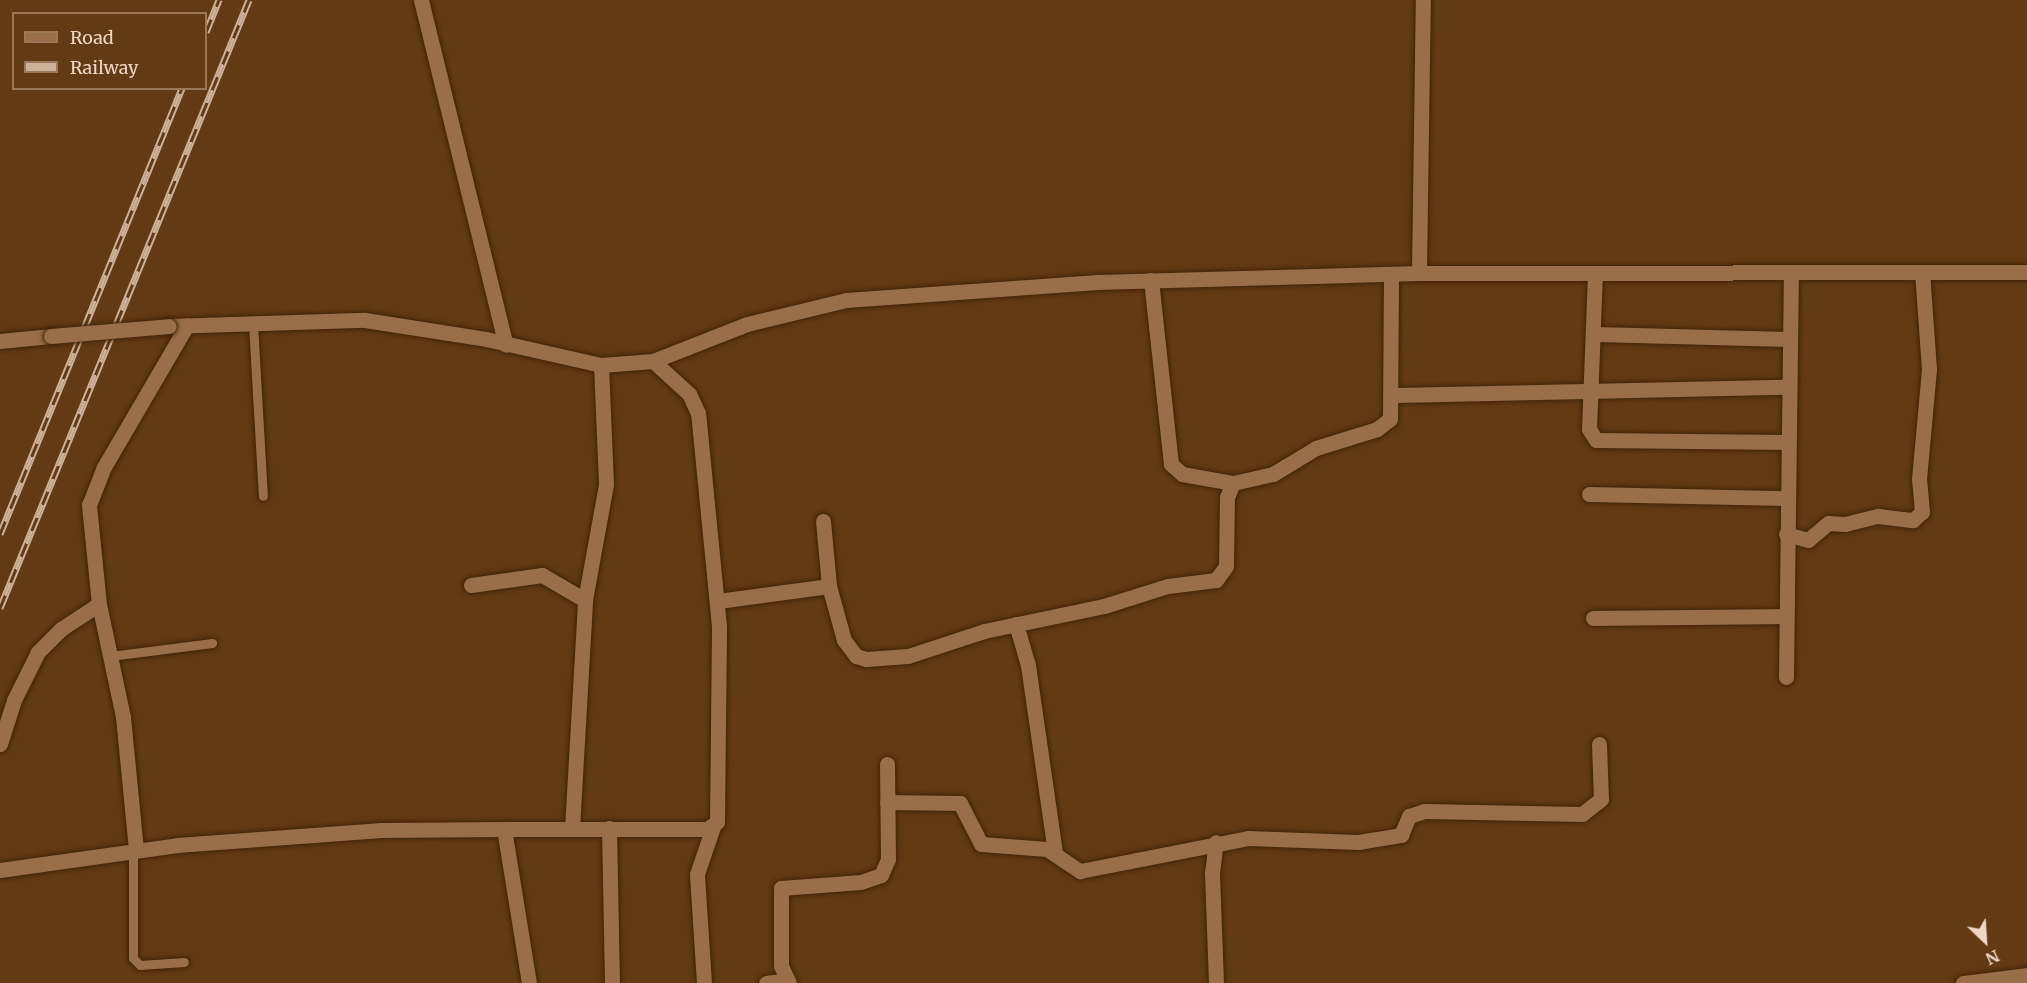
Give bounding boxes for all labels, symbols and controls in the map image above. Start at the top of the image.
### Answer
legend [12,12,207,90]
text: Road [70,26,114,49]
text: Railway [70,56,138,79]
north arrow [1955,911,2015,971]
text: N [1983,946,2003,969]

